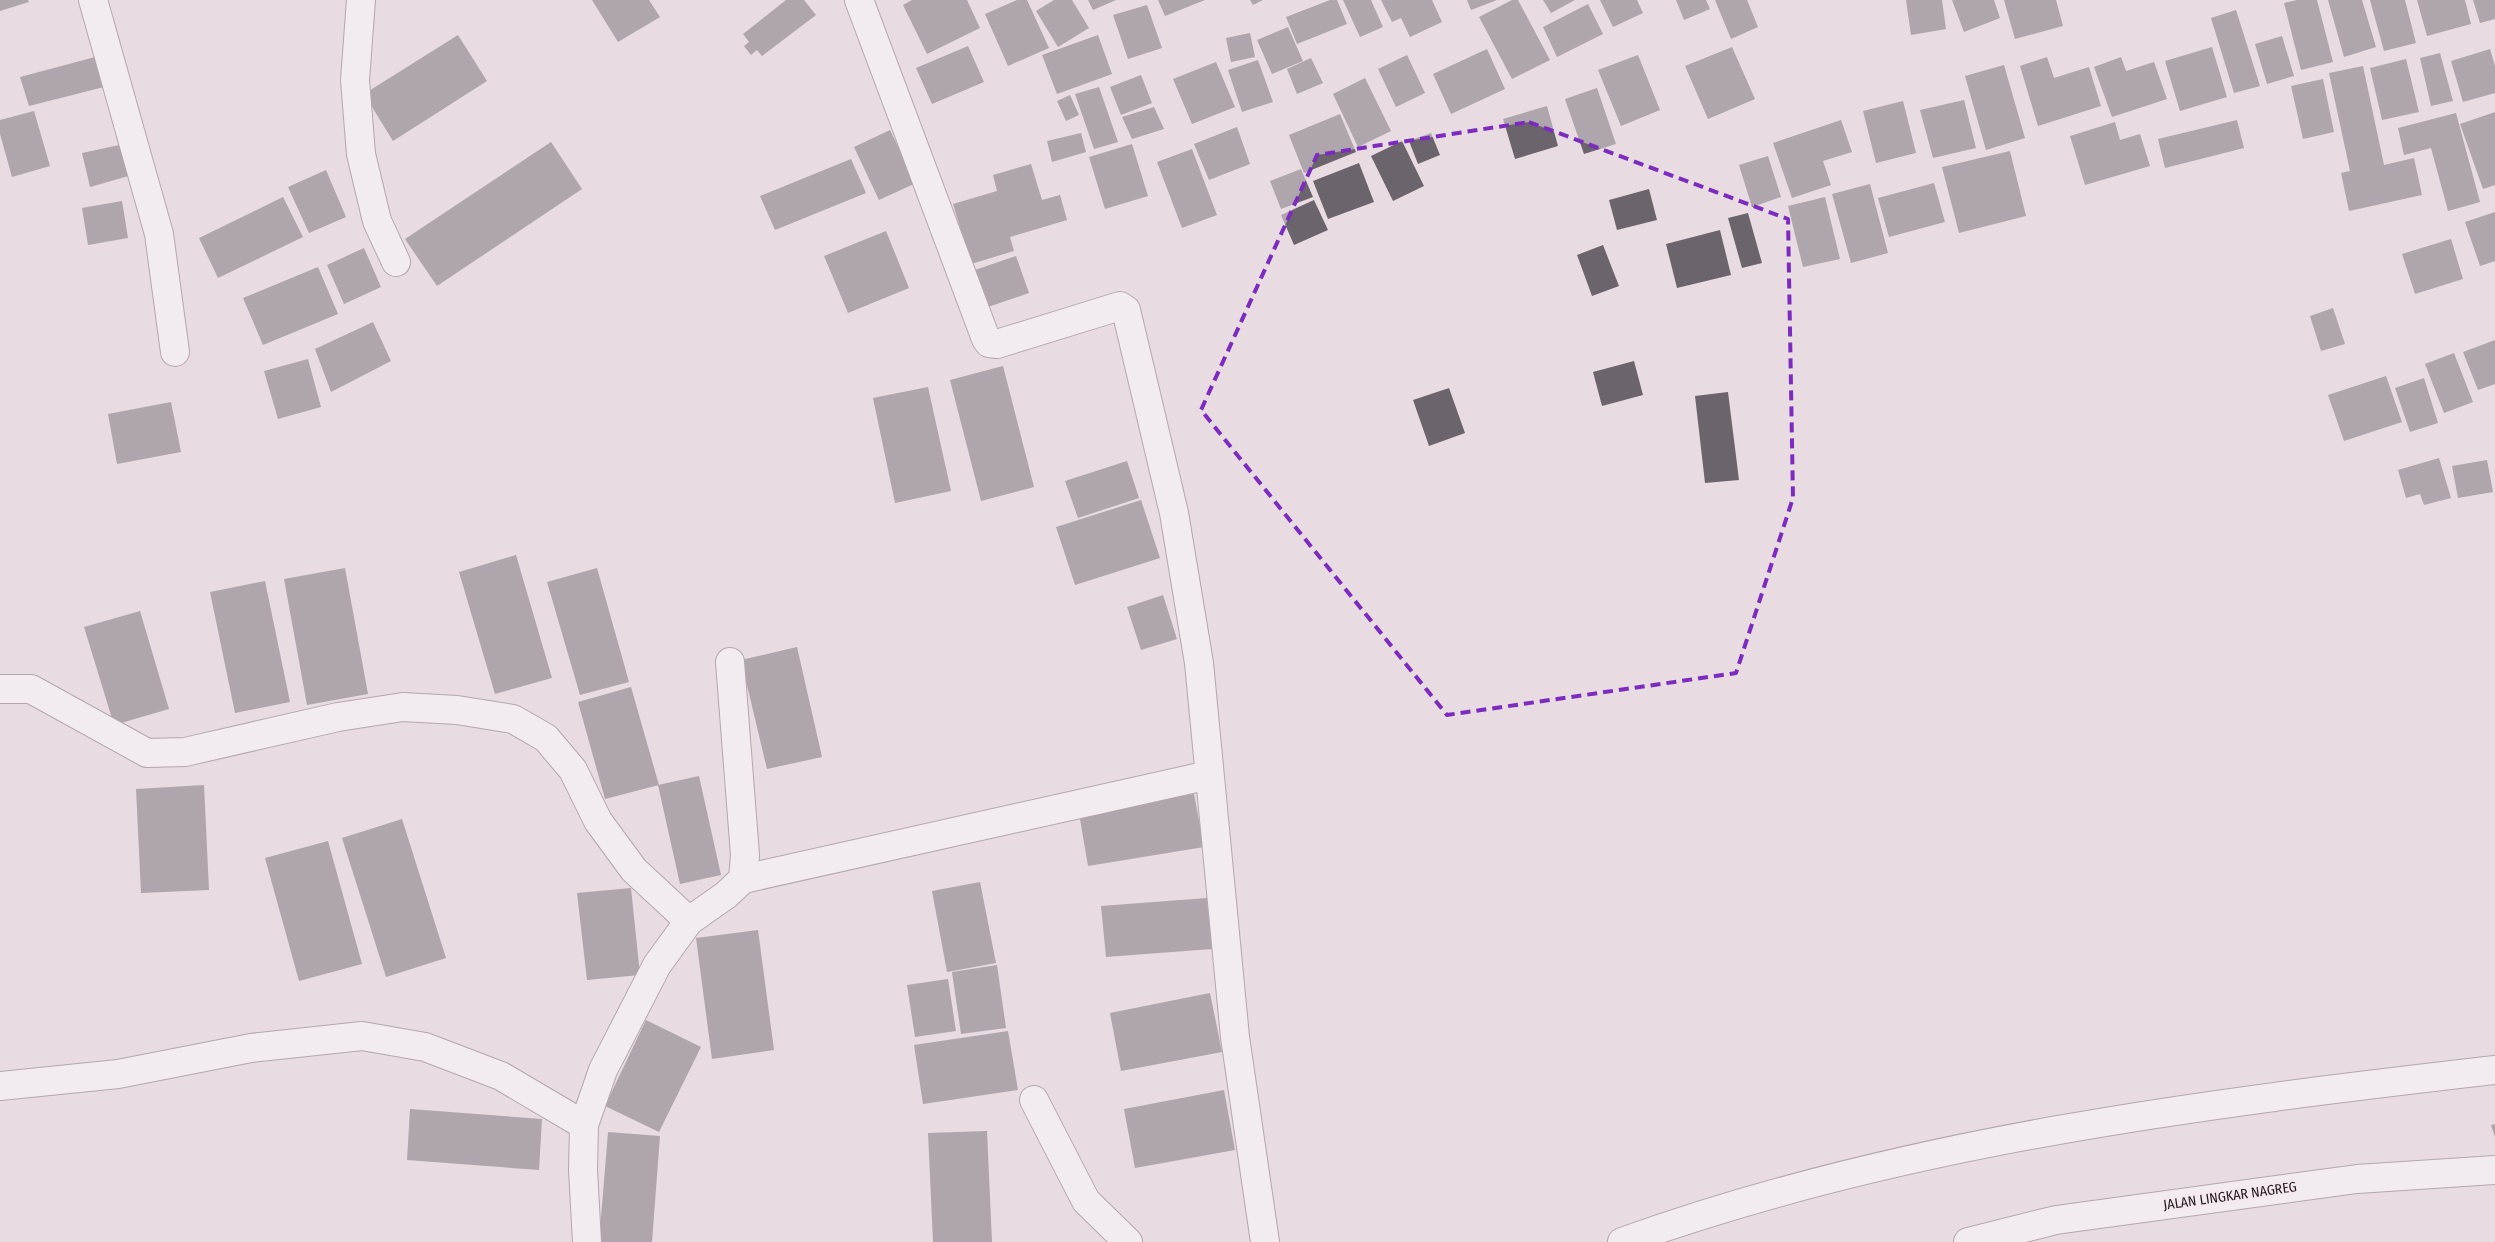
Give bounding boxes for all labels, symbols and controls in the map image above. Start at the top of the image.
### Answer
street label: JALAN LINGKAR NAGREG [2162,1178,2298,1214]

